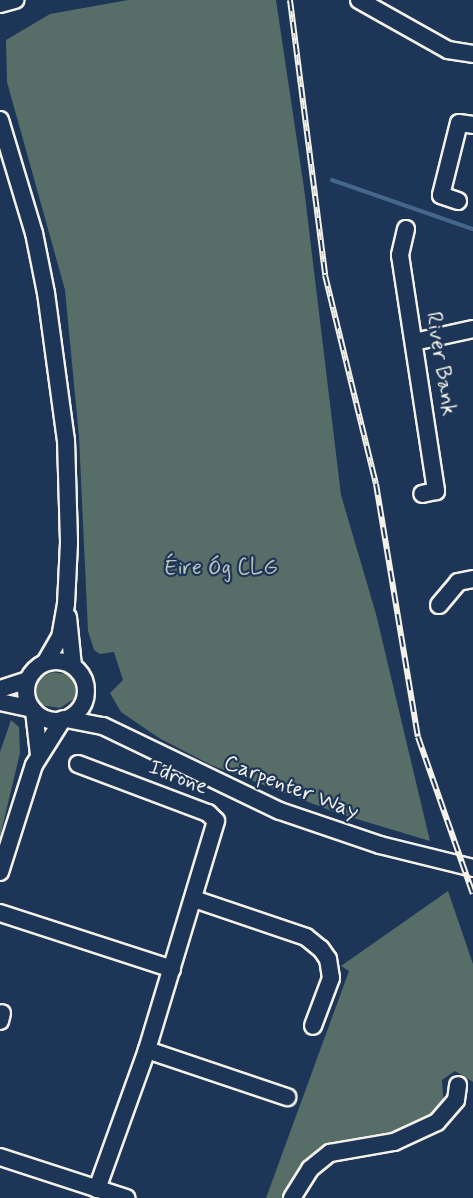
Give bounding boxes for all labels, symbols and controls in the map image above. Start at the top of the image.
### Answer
street label: River Bank [419,311,461,417]
park label: Éire Óg CLG [163,556,279,582]
street label: Carpenter Way [220,750,362,826]
street label: Idrone [145,755,211,801]

